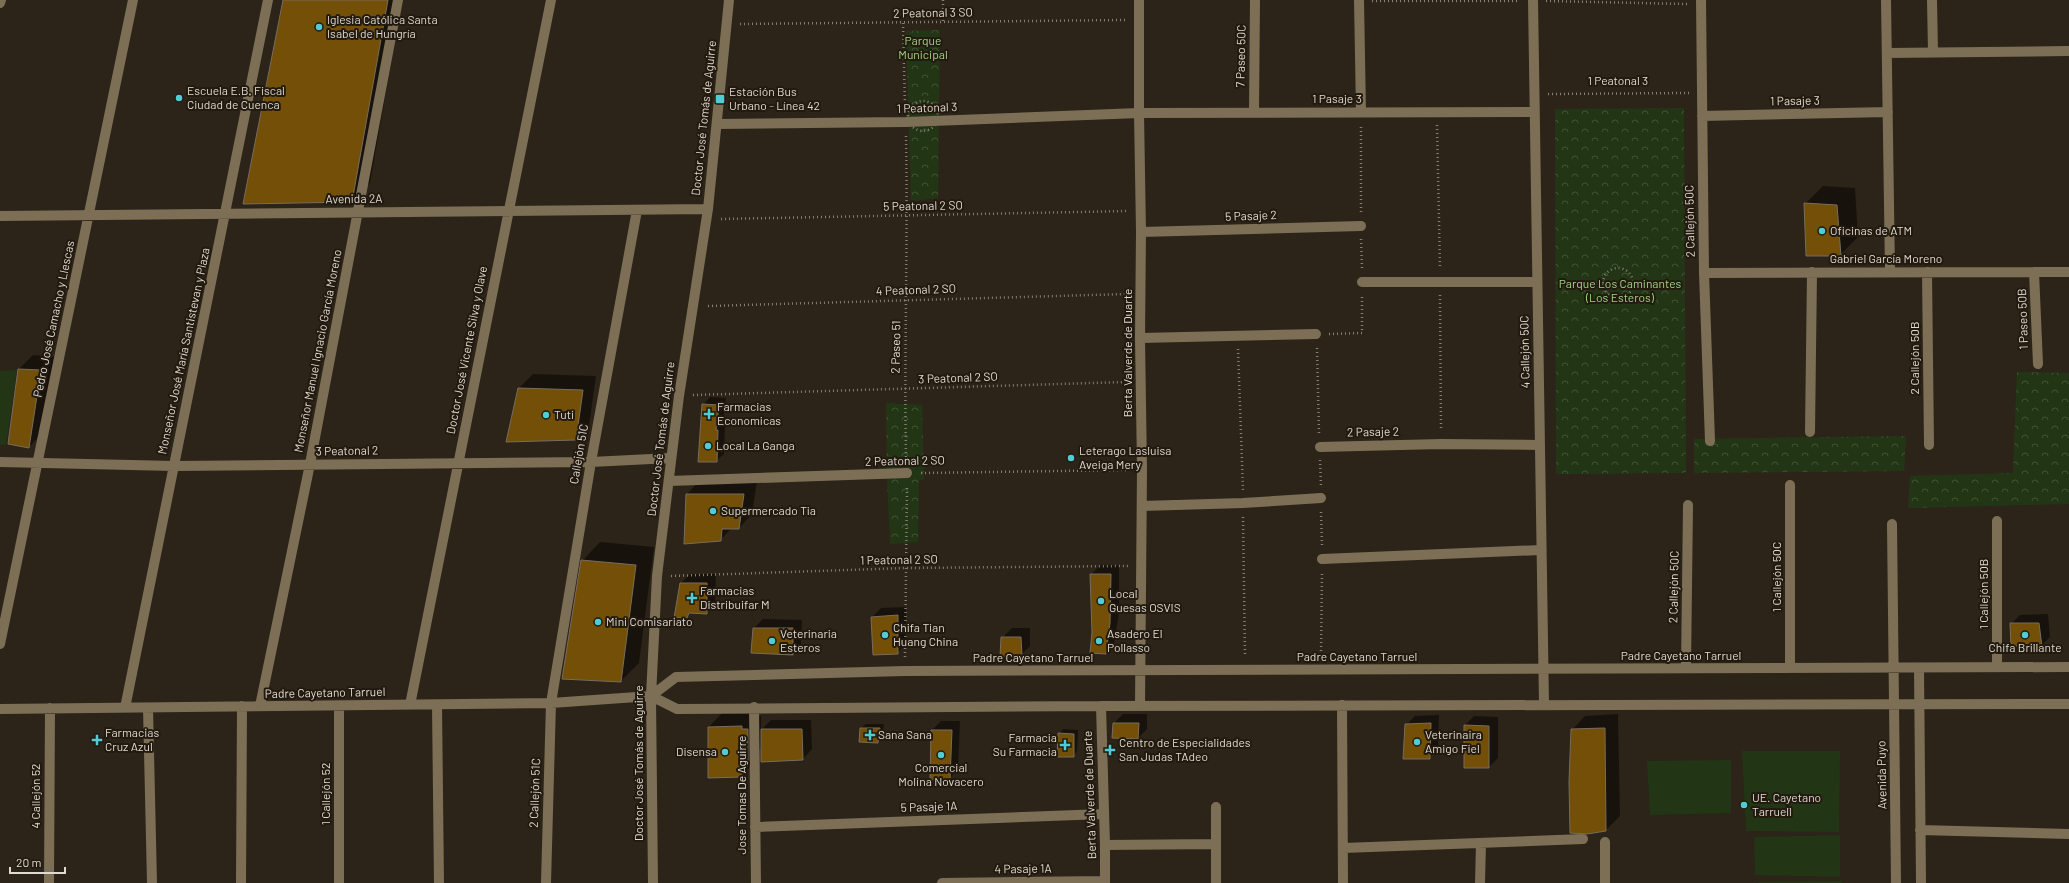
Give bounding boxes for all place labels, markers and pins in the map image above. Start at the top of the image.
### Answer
place label: Iglesia Católica Santa Isabel de Hungría [327,12,438,40]
marker: Iglesia Católica Santa Isabel de Hungría [314,22,324,32]
place label: Escuela E.B. Fiscal Ciudad de Cuenca [187,83,285,111]
place label: Estación Bus Urbano - Línea 42 [729,84,820,112]
marker: Escuela E.B. Fiscal Ciudad de Cuenca [174,93,184,103]
marker: Estación Bus Urbano - Línea 42 [714,93,726,105]
place label: Oficinas de ATM [1830,223,1912,237]
marker: Oficinas de ATM [1817,226,1827,236]
place label: Farmacias Economicas [717,399,781,427]
place label: Tuti [554,407,574,421]
marker: Farmacias Economicas [704,409,714,419]
marker: Tuti [541,410,551,420]
place label: Local La Ganga [716,438,795,452]
marker: Local La Ganga [703,441,713,451]
place label: Leterago Lasluisa Aveiga Mery [1079,443,1171,471]
marker: Leterago Lasluisa Aveiga Mery [1066,453,1076,463]
place label: Supermercado Tia [721,503,816,517]
marker: Supermercado Tia [708,506,718,516]
place label: Farmacias Distribuifar M [700,583,770,611]
place label: Local Guesas OSVIS [1109,586,1181,614]
marker: Farmacias Distribuifar M [687,593,697,603]
marker: Local Guesas OSVIS [1096,596,1106,606]
place label: Mini Comisariato [606,614,693,628]
marker: Mini Comisariato [593,617,603,627]
place label: Chifa Tian Huang China [893,620,958,648]
place label: Veterinaria Esteros [780,626,837,654]
place label: Asadero El Pollasso [1107,626,1162,654]
marker: Chifa Tian Huang China [880,630,890,640]
marker: Chifa Brillante [2020,630,2030,640]
marker: Veterinaria Esteros [767,636,777,646]
marker: Asadero El Pollasso [1094,636,1104,646]
place label: Chifa Brillante [1988,640,2062,654]
place label: Farmacias Cruz Azul [105,725,159,753]
place label: Sana Sana [878,727,932,741]
place label: Veterinaira Amigo Fiel [1425,727,1482,755]
marker: Sana Sana [865,730,875,740]
place label: Farmacia Su Farmacia [993,730,1057,758]
marker: Farmacias Cruz Azul [92,735,102,745]
place label: Centro de Especialidades San Judas TAdeo [1119,735,1251,763]
marker: Veterinaira Amigo Fiel [1412,737,1422,747]
marker: Farmacia Su Farmacia [1060,740,1070,750]
place label: Disensa [676,744,717,758]
marker: Centro de Especialidades San Judas TAdeo [1104,744,1116,756]
marker: Disensa [720,747,730,757]
marker: Comercial Molina Novacero [936,750,946,760]
place label: Comercial Molina Novacero [898,760,984,788]
place label: UE. Cayetano Tarruell [1752,790,1821,818]
marker: UE. Cayetano Tarruell [1739,800,1749,810]

